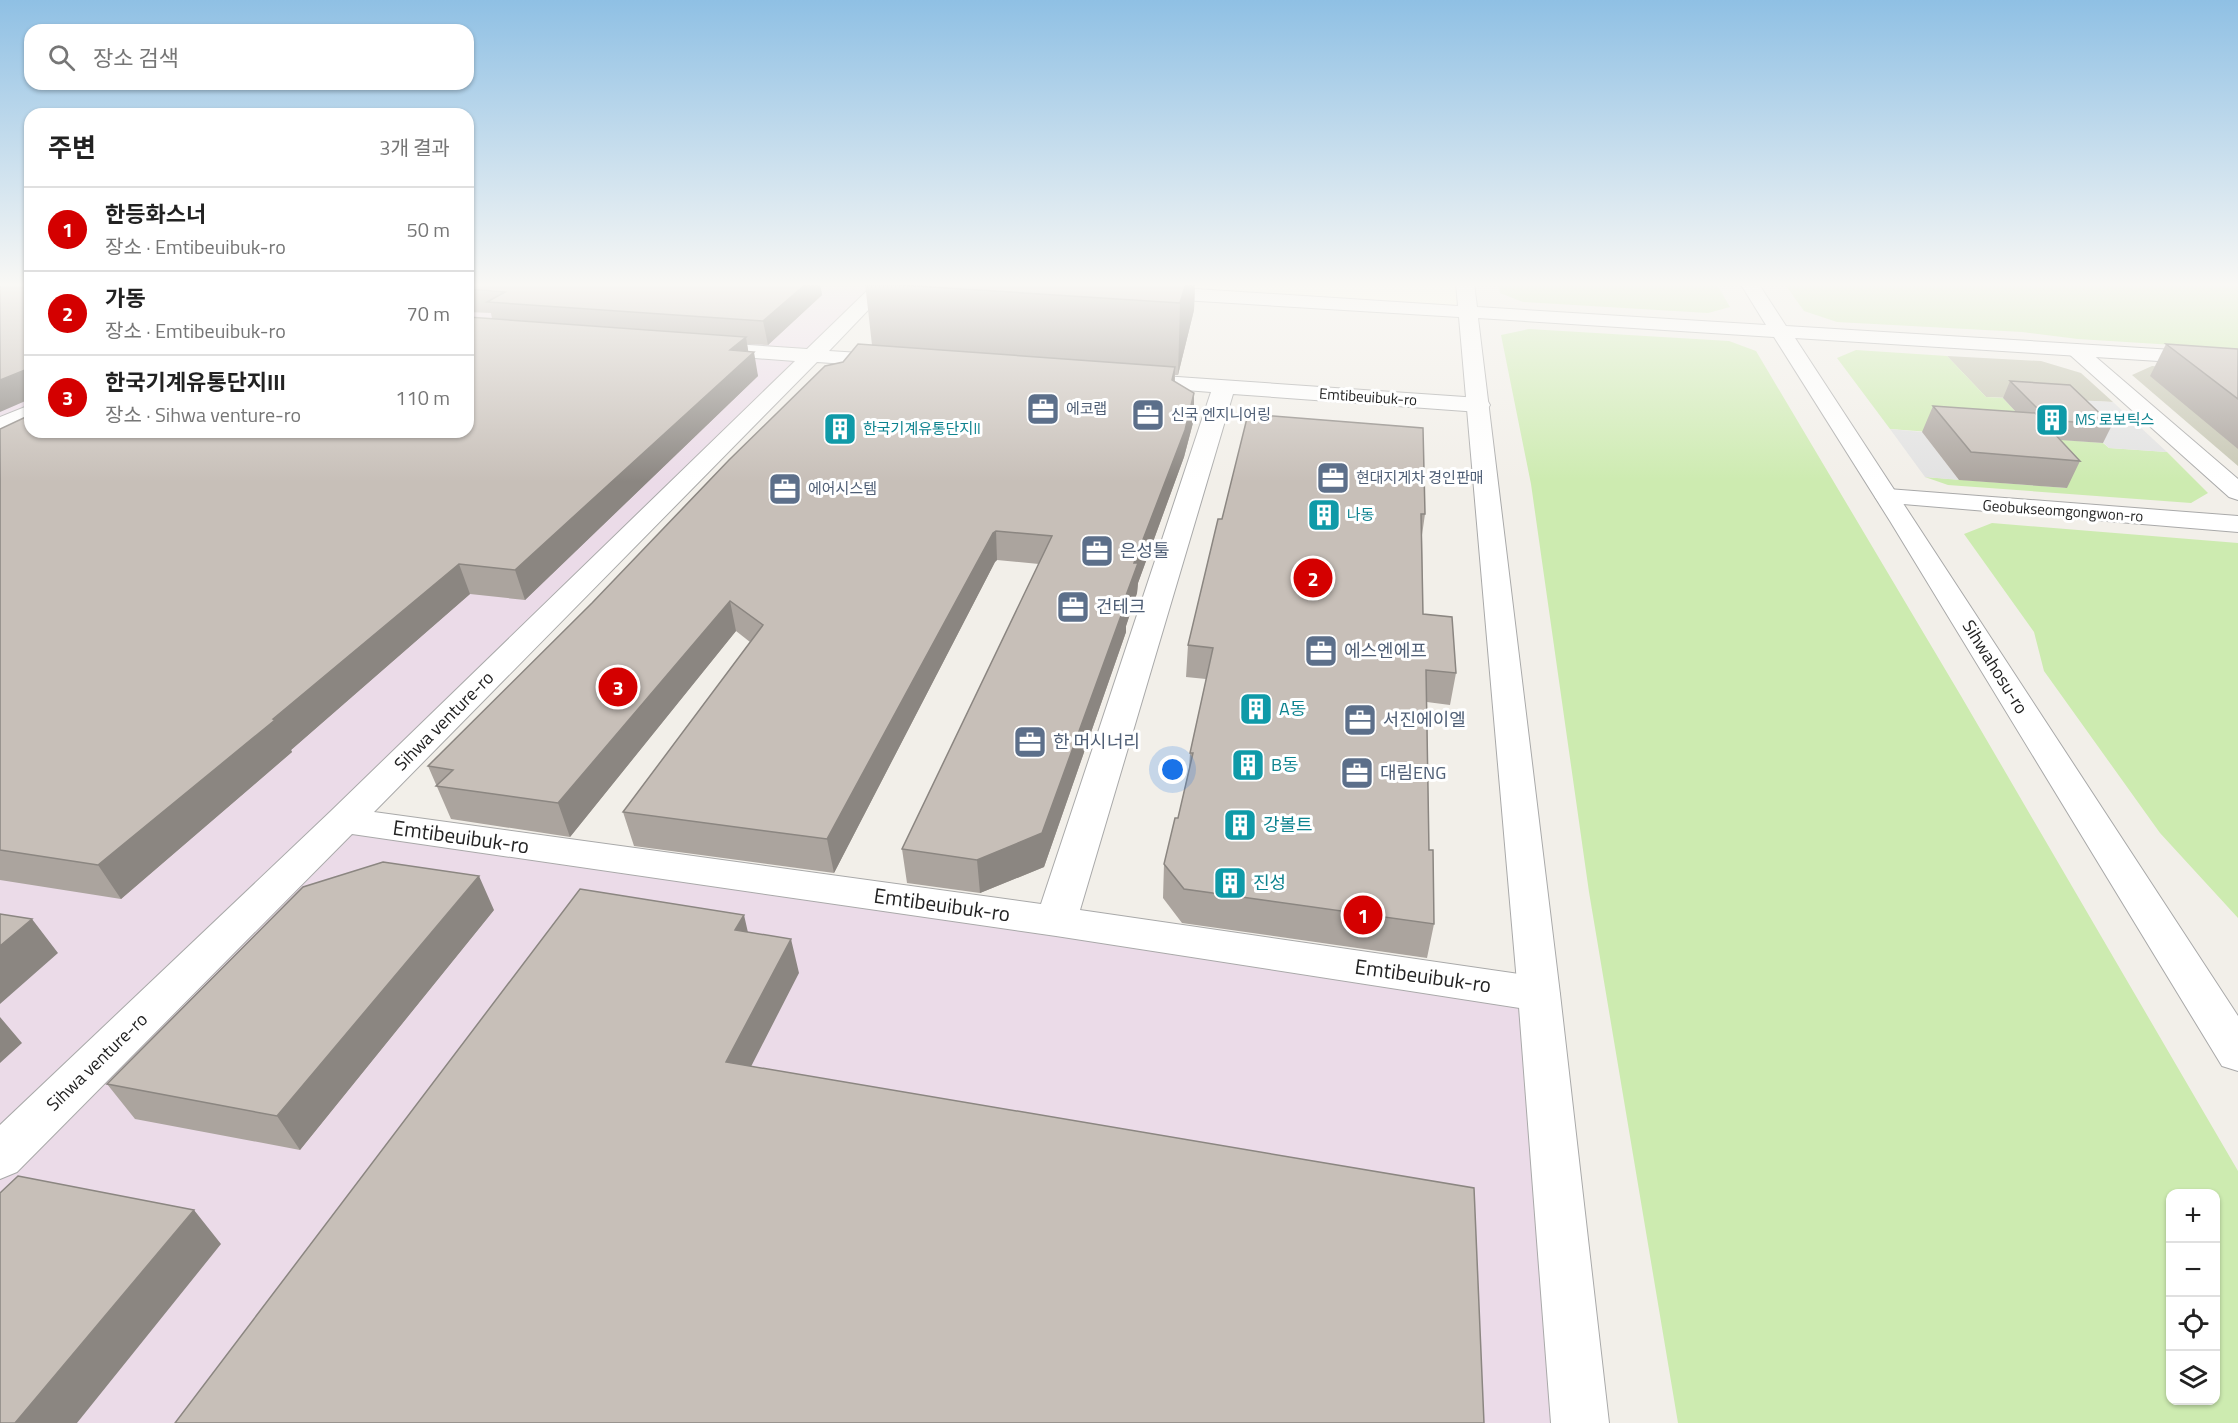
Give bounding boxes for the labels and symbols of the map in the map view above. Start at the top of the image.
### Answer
street label: Emtibeuibuk-ro [1318,382,1418,411]
office icon: 에코랩 [1025,391,1061,427]
place label: 에코랩 [1066,397,1107,420]
office icon: 신국 엔지니어링 [1130,397,1166,433]
building icon: MS 로보틱스 [2034,402,2070,438]
place label: 신국 엔지니어링 [1171,403,1271,426]
place label: MS 로보틱스 [2075,408,2154,431]
building icon: 한국기계유통단지II [822,411,858,447]
place label: 한국기계유통단지II [863,417,981,440]
office icon: 현대지게차 경인판매 [1315,460,1351,496]
place label: 현대지게차 경인판매 [1356,466,1484,489]
office icon: 에어시스템 [767,471,803,507]
place label: 에어시스템 [808,477,877,500]
street label: Geobukseomgongwon-ro [1982,493,2144,528]
building icon: 나동 [1306,497,1342,533]
place label: 나동 [1347,503,1375,526]
office icon: 은성툴 [1079,533,1115,569]
place label: 은성툴 [1120,537,1170,564]
pin: 2 [1294,556,1332,600]
office icon: 건테크 [1055,589,1091,625]
place label: 건테크 [1096,593,1146,620]
street label: Sihwahosu-ro [1956,614,2035,719]
office icon: 에스엔에프 [1303,633,1339,669]
place label: 에스엔에프 [1344,637,1427,664]
pin: 3 [598,664,638,710]
street label: Sihwa venture-ro [388,665,500,777]
building icon: A동 [1238,691,1274,727]
place label: A동 [1279,695,1306,722]
office icon: 서진에이엘 [1342,702,1378,738]
place label: 서진에이엘 [1383,706,1466,733]
office icon: 한 머시너리 [1012,724,1048,760]
place label: 한 머시너리 [1053,728,1140,755]
building icon: B동 [1230,747,1266,783]
place label: B동 [1271,751,1299,778]
your location [1158,755,1187,784]
office icon: 대림ENG [1339,755,1375,791]
place label: 대림ENG [1380,759,1446,786]
building icon: 강볼트 [1222,807,1258,843]
street label: Emtibeuibuk-ro [391,811,531,861]
place label: 강볼트 [1263,811,1313,838]
building icon: 진성 [1212,865,1248,901]
place label: 진성 [1253,869,1286,896]
street label: Emtibeuibuk-ro [872,879,1012,929]
pin: 1 [1344,892,1382,938]
street label: Emtibeuibuk-ro [1353,950,1493,1000]
street label: Sihwa venture-ro [40,1006,153,1117]

